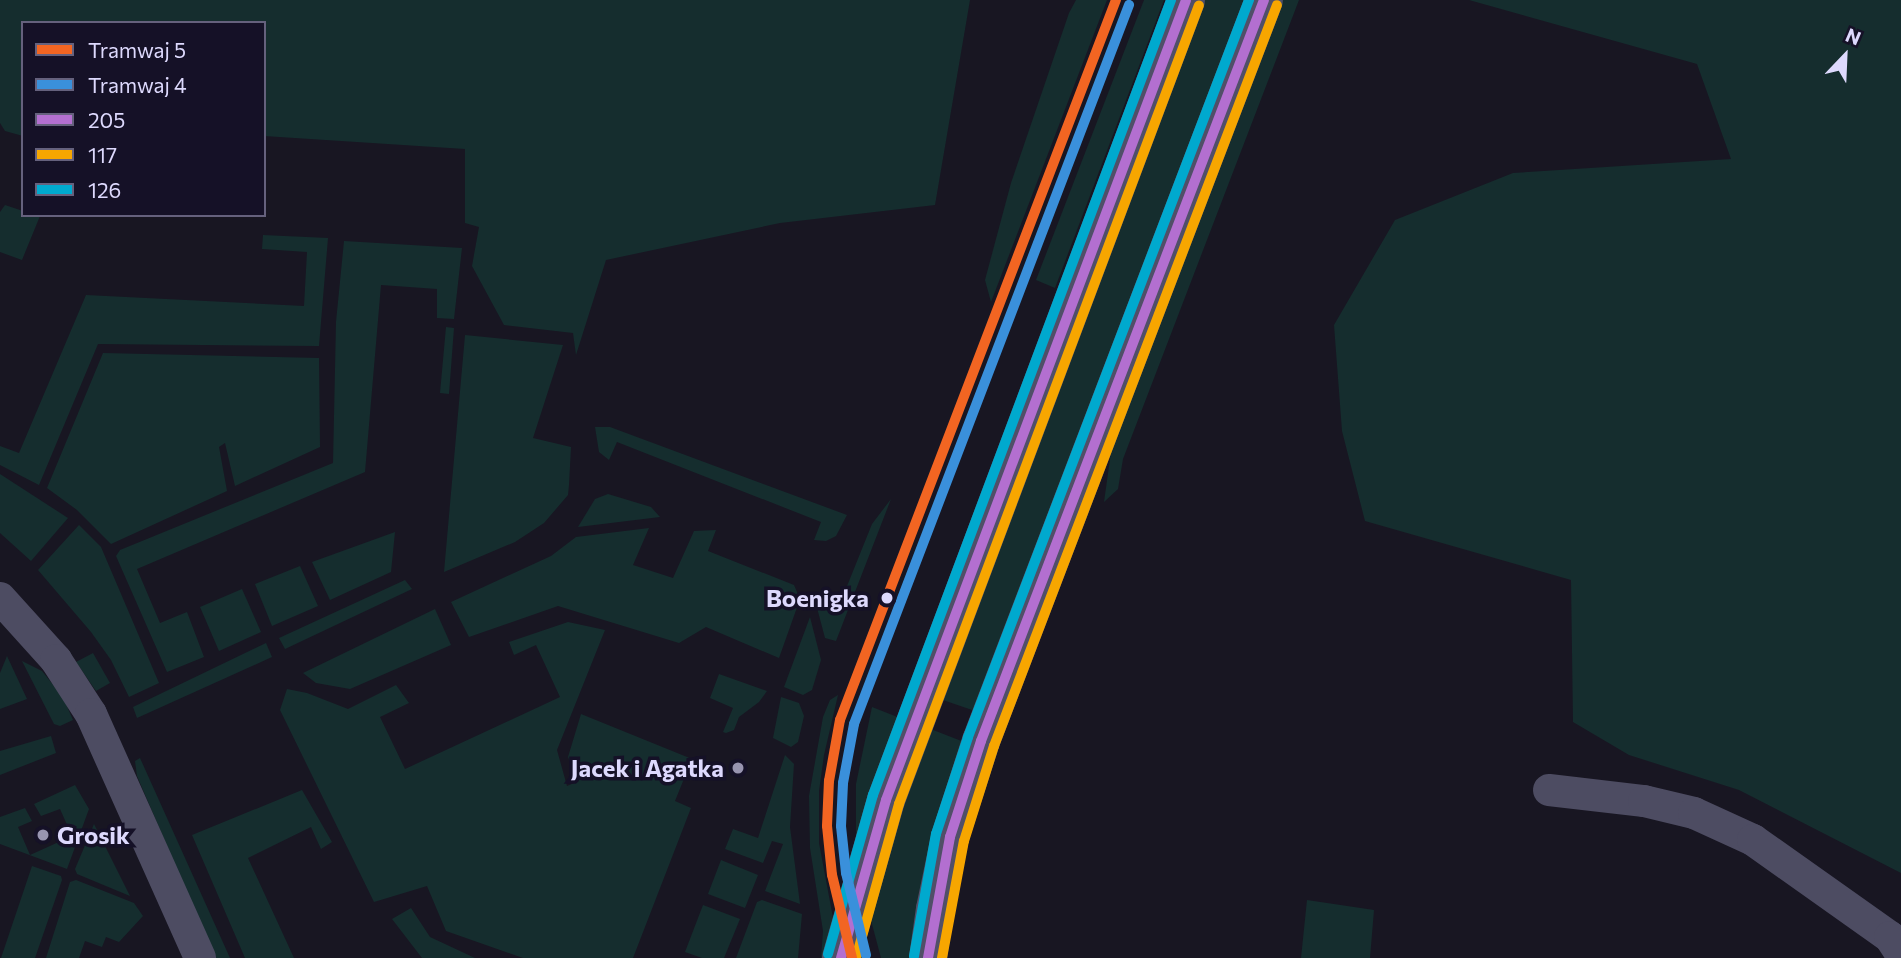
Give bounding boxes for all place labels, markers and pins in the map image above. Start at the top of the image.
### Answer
place label: Boenigka [766,584,869,612]
marker: Boenigka [875,586,899,610]
place label: Jacek i Agatka [571,754,724,782]
marker: Jacek i Agatka [730,760,746,776]
place label: Grosik [57,821,130,849]
marker: Grosik [35,827,51,843]

